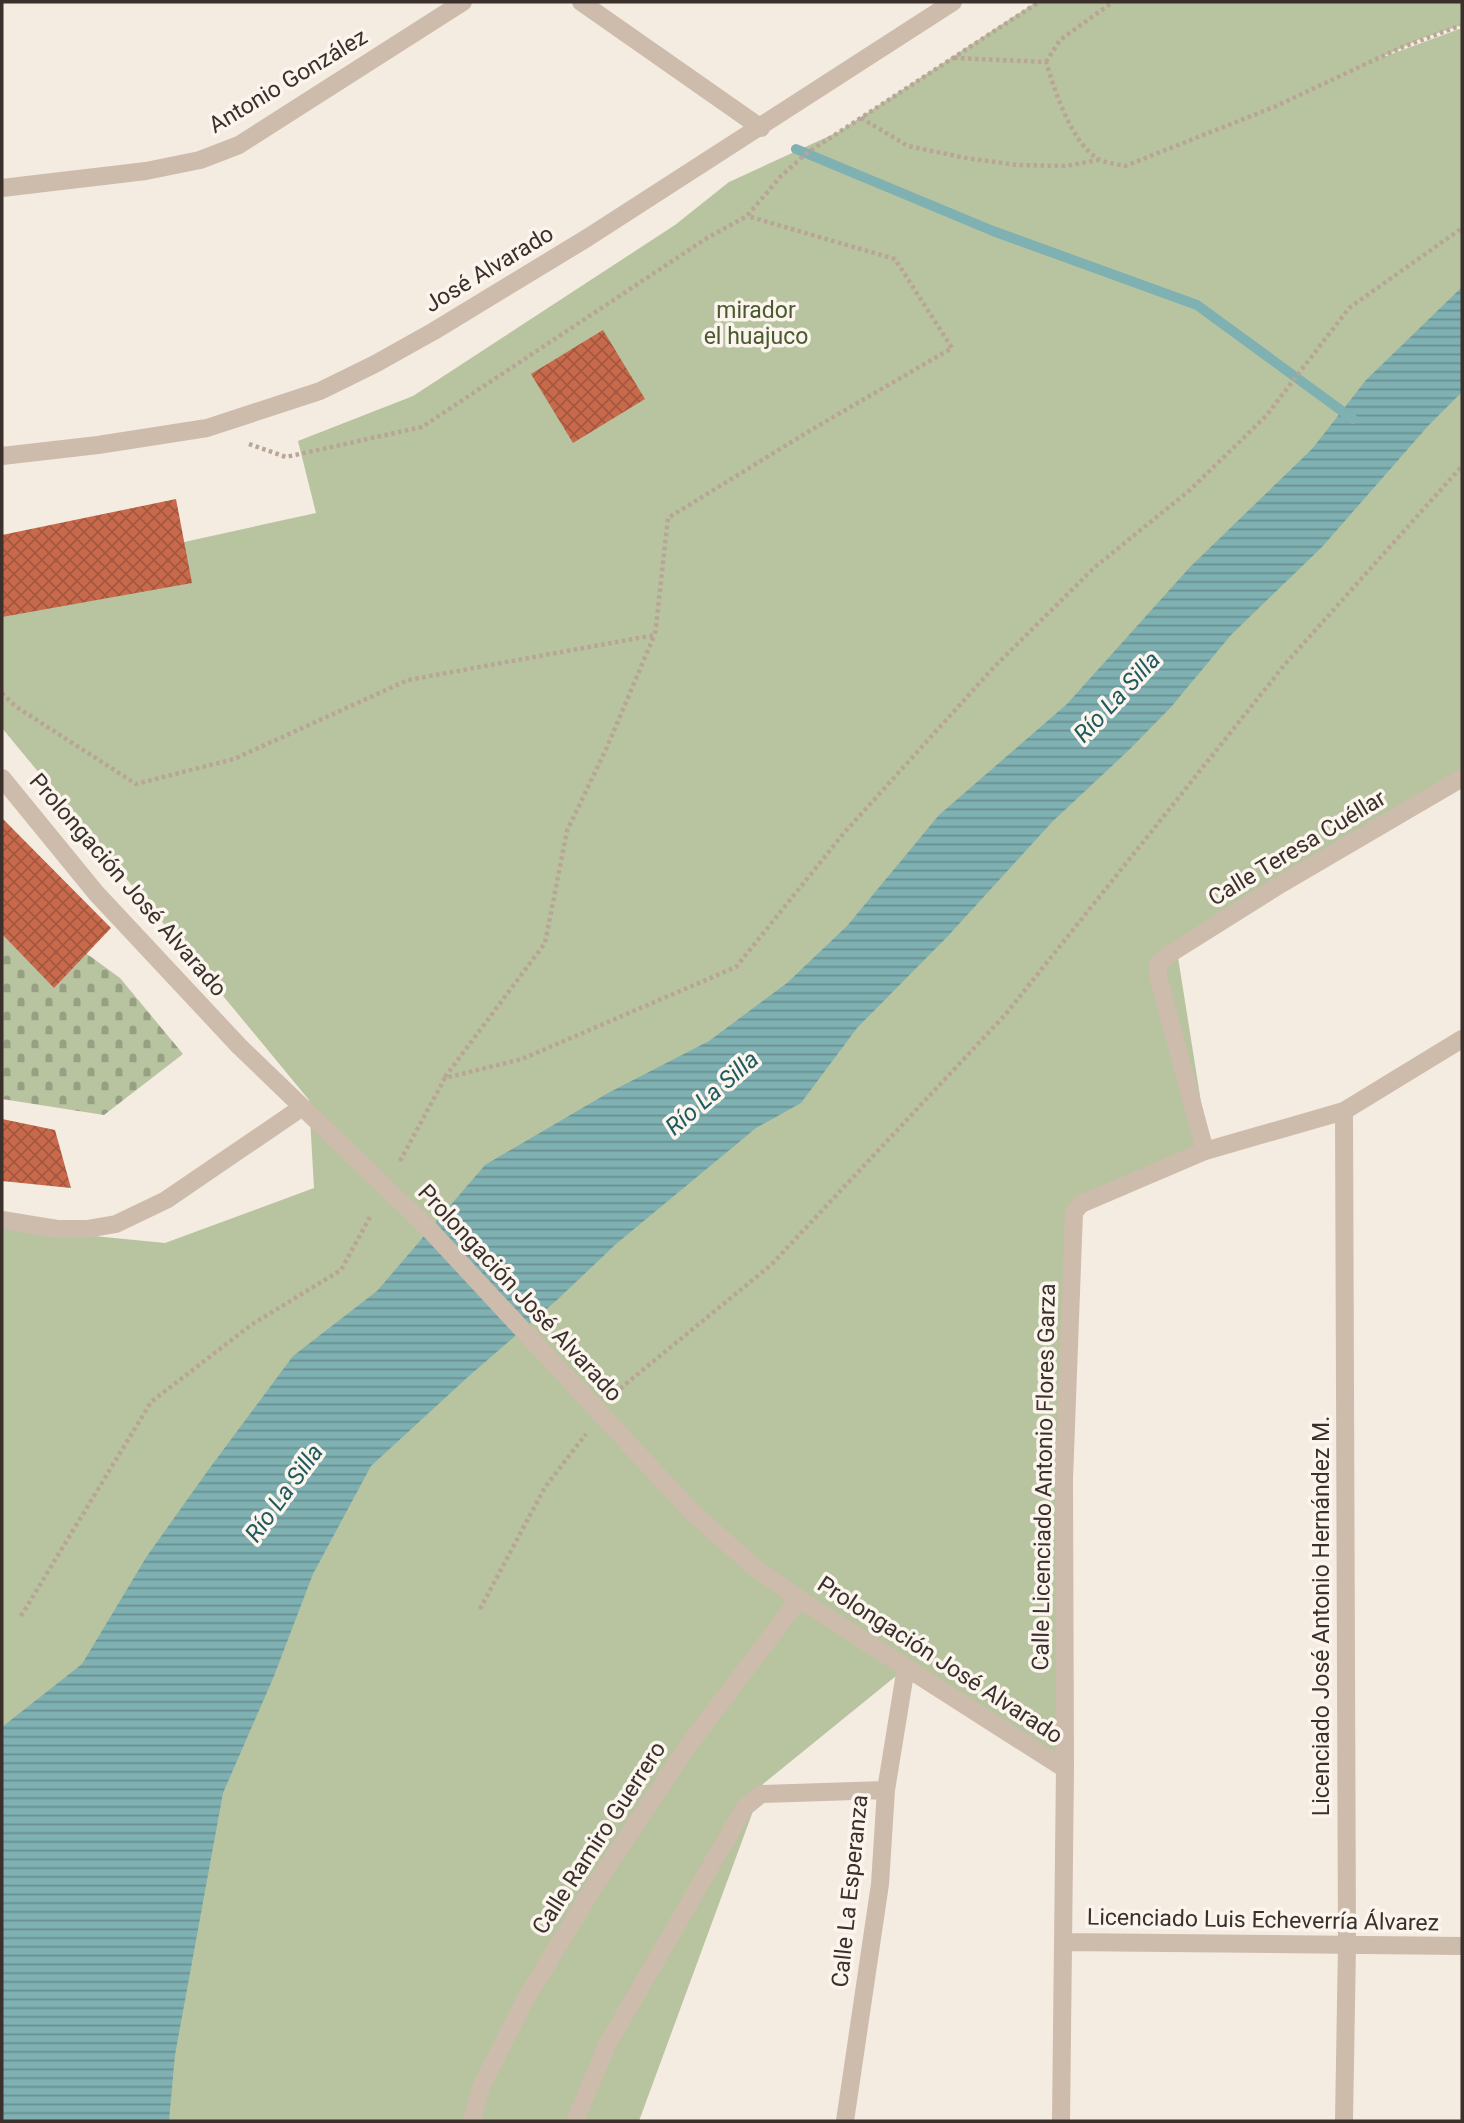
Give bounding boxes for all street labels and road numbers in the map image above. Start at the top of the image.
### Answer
street label: Antonio González [204,23,372,139]
street label: José Alvarado [420,220,558,318]
street label: Prolongación José Alvarado [24,768,232,1002]
street label: Calle Teresa Cuéllar [1203,784,1391,912]
street label: Prolongación José Alvarado [412,1179,628,1407]
street label: Calle Licenciado Antonio Flores Garza [1027,1283,1061,1671]
street label: Licenciado José Antonio Hernández M. [1308,1416,1335,1816]
street label: Prolongación José Alvarado [812,1571,1068,1749]
street label: Calle Ramiro Guerrero [527,1737,671,1939]
street label: Calle La Esperanza [826,1793,874,1989]
street label: Licenciado Luis Echeverría Álvarez [1087,1902,1439,1937]

